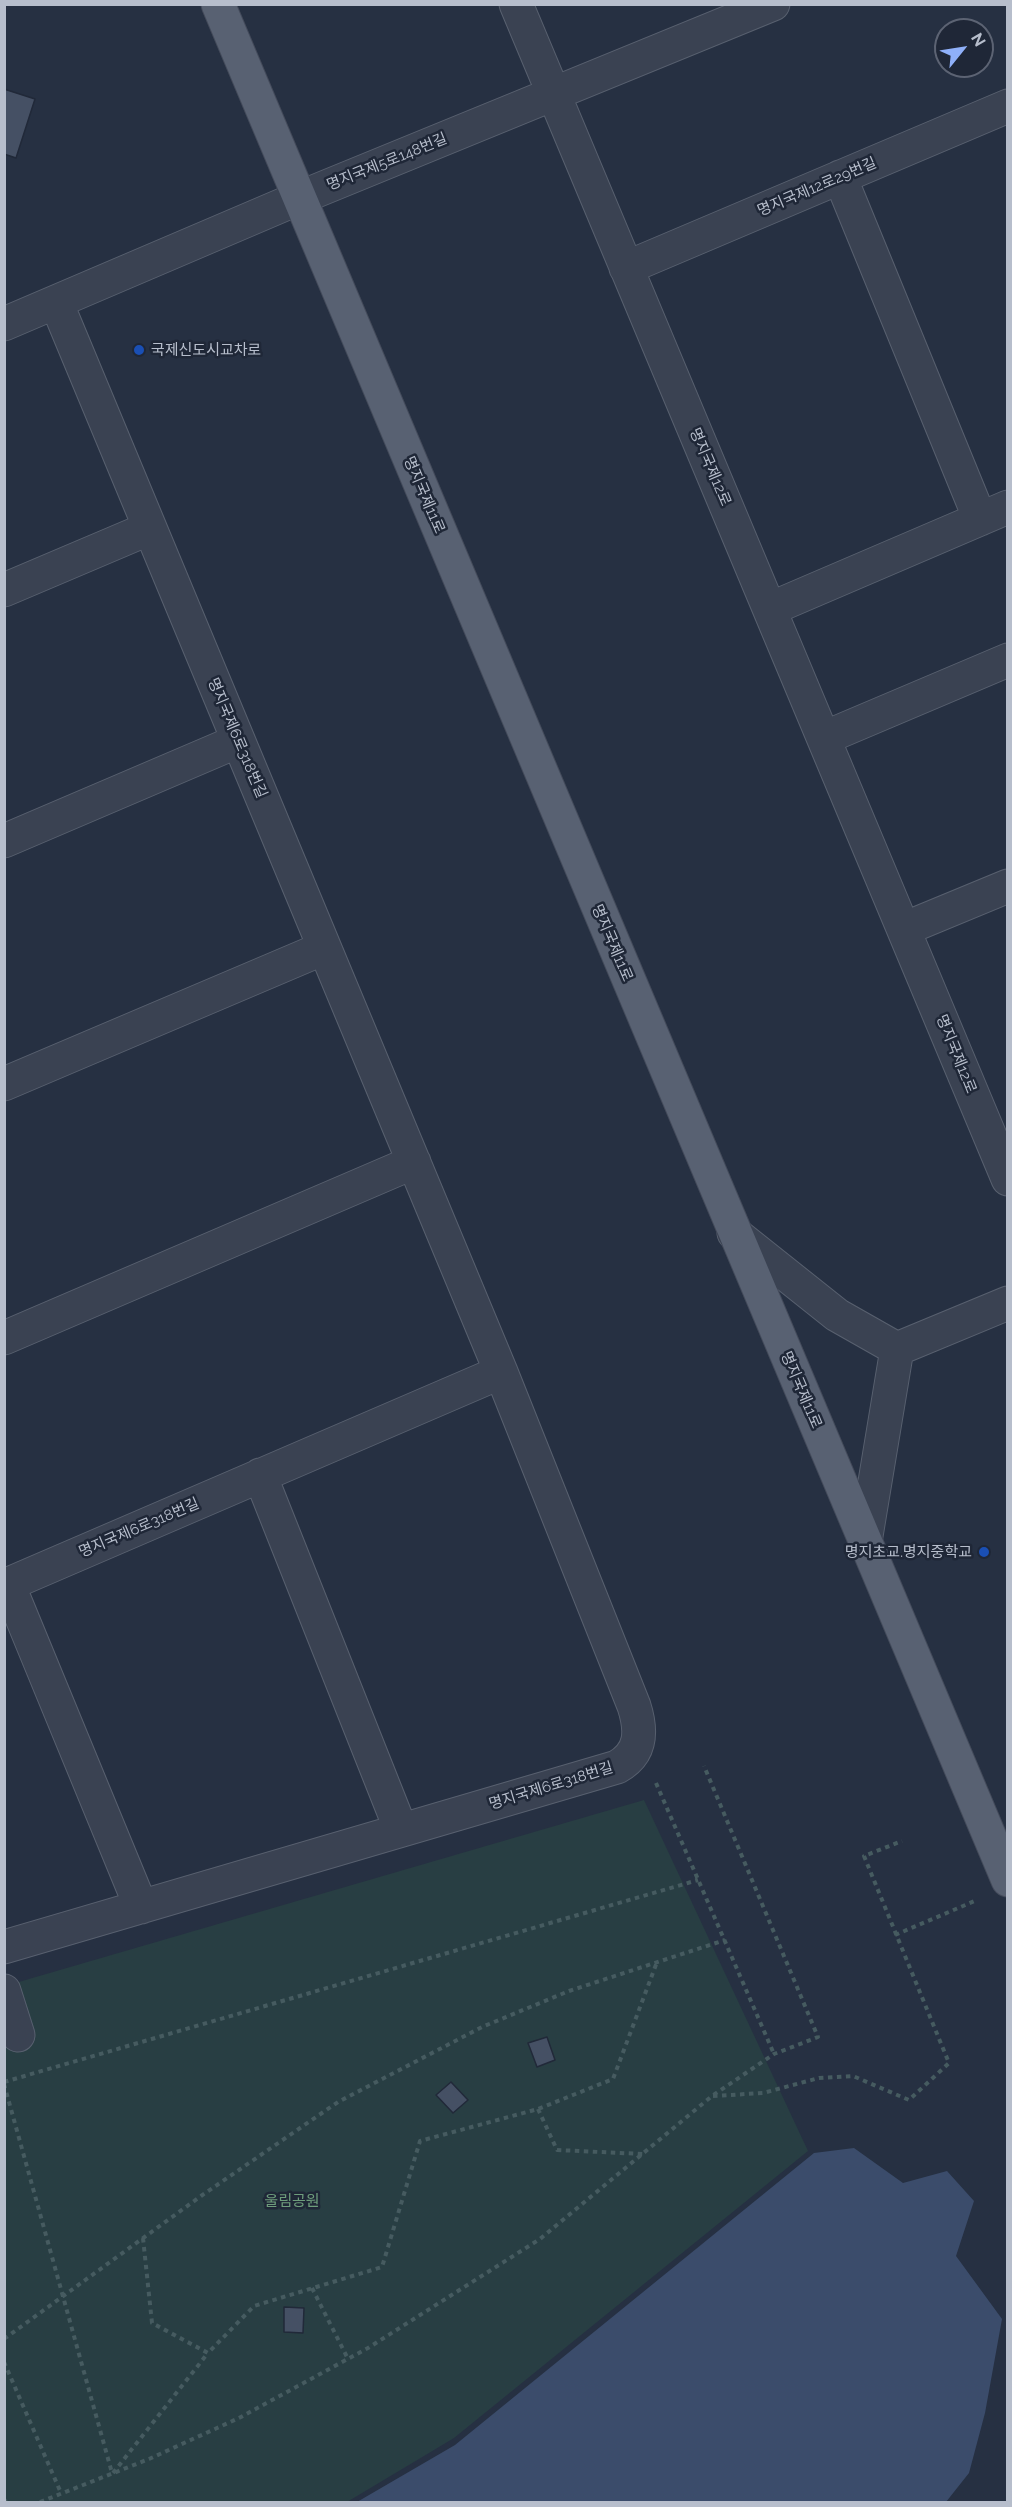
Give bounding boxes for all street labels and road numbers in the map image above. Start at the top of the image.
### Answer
street label: 명지국제5로148번길 [324,130,450,194]
street label: 명지국제12로29번길 [755,154,879,220]
street label: 명지국제12로 [685,425,735,509]
street label: 명지국제11로 [400,454,448,536]
street label: 명지국제6로318번길 [204,675,270,801]
street label: 명지국제11로 [588,902,636,984]
street label: 명지국제12로 [932,1012,980,1096]
street label: 명지국제11로 [777,1349,825,1431]
street label: 명지국제6로318번길 [76,1495,202,1561]
street label: 명지국제6로318번길 [487,1759,615,1813]

